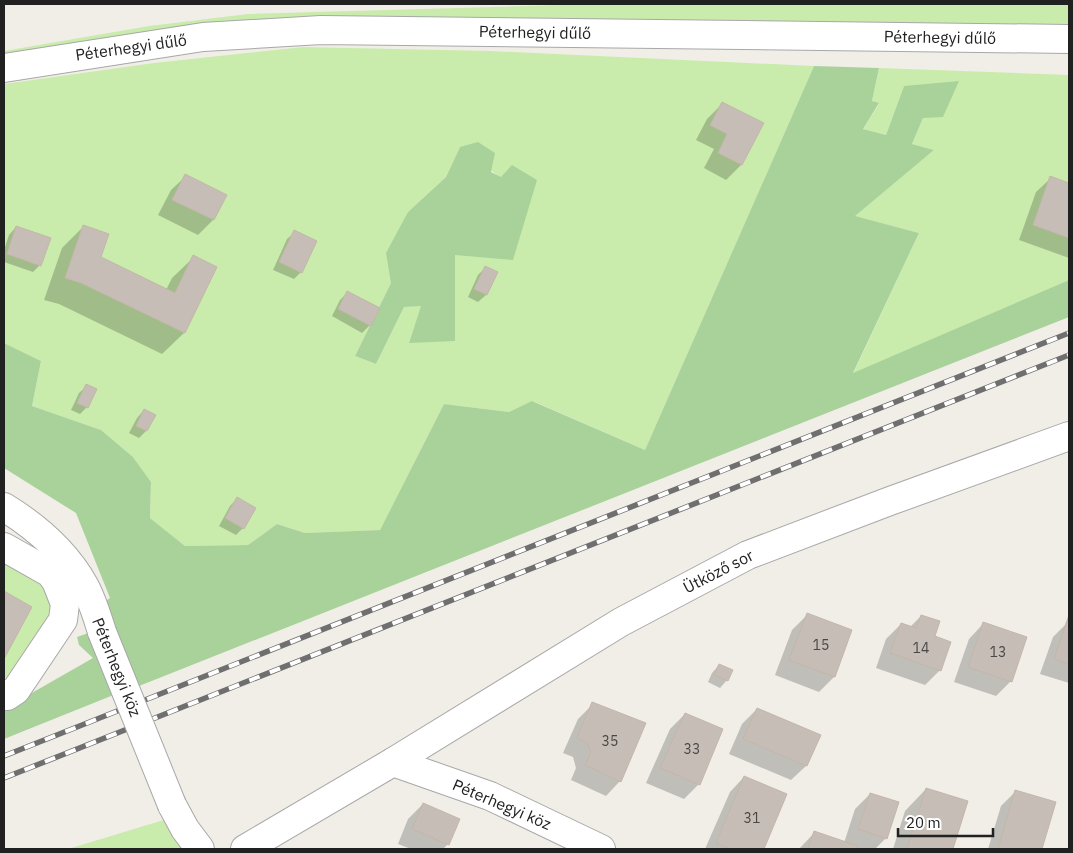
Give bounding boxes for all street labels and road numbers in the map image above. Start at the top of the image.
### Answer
street label: Péterhegyi dűlő [479,21,591,43]
street label: Péterhegyi dűlő [884,26,996,48]
street label: Péterhegyi dűlő [74,29,188,65]
street label: Ütköző sor [680,545,757,597]
street label: Péterhegyi köz [88,615,146,719]
street label: Péterhegyi köz [450,774,554,834]

